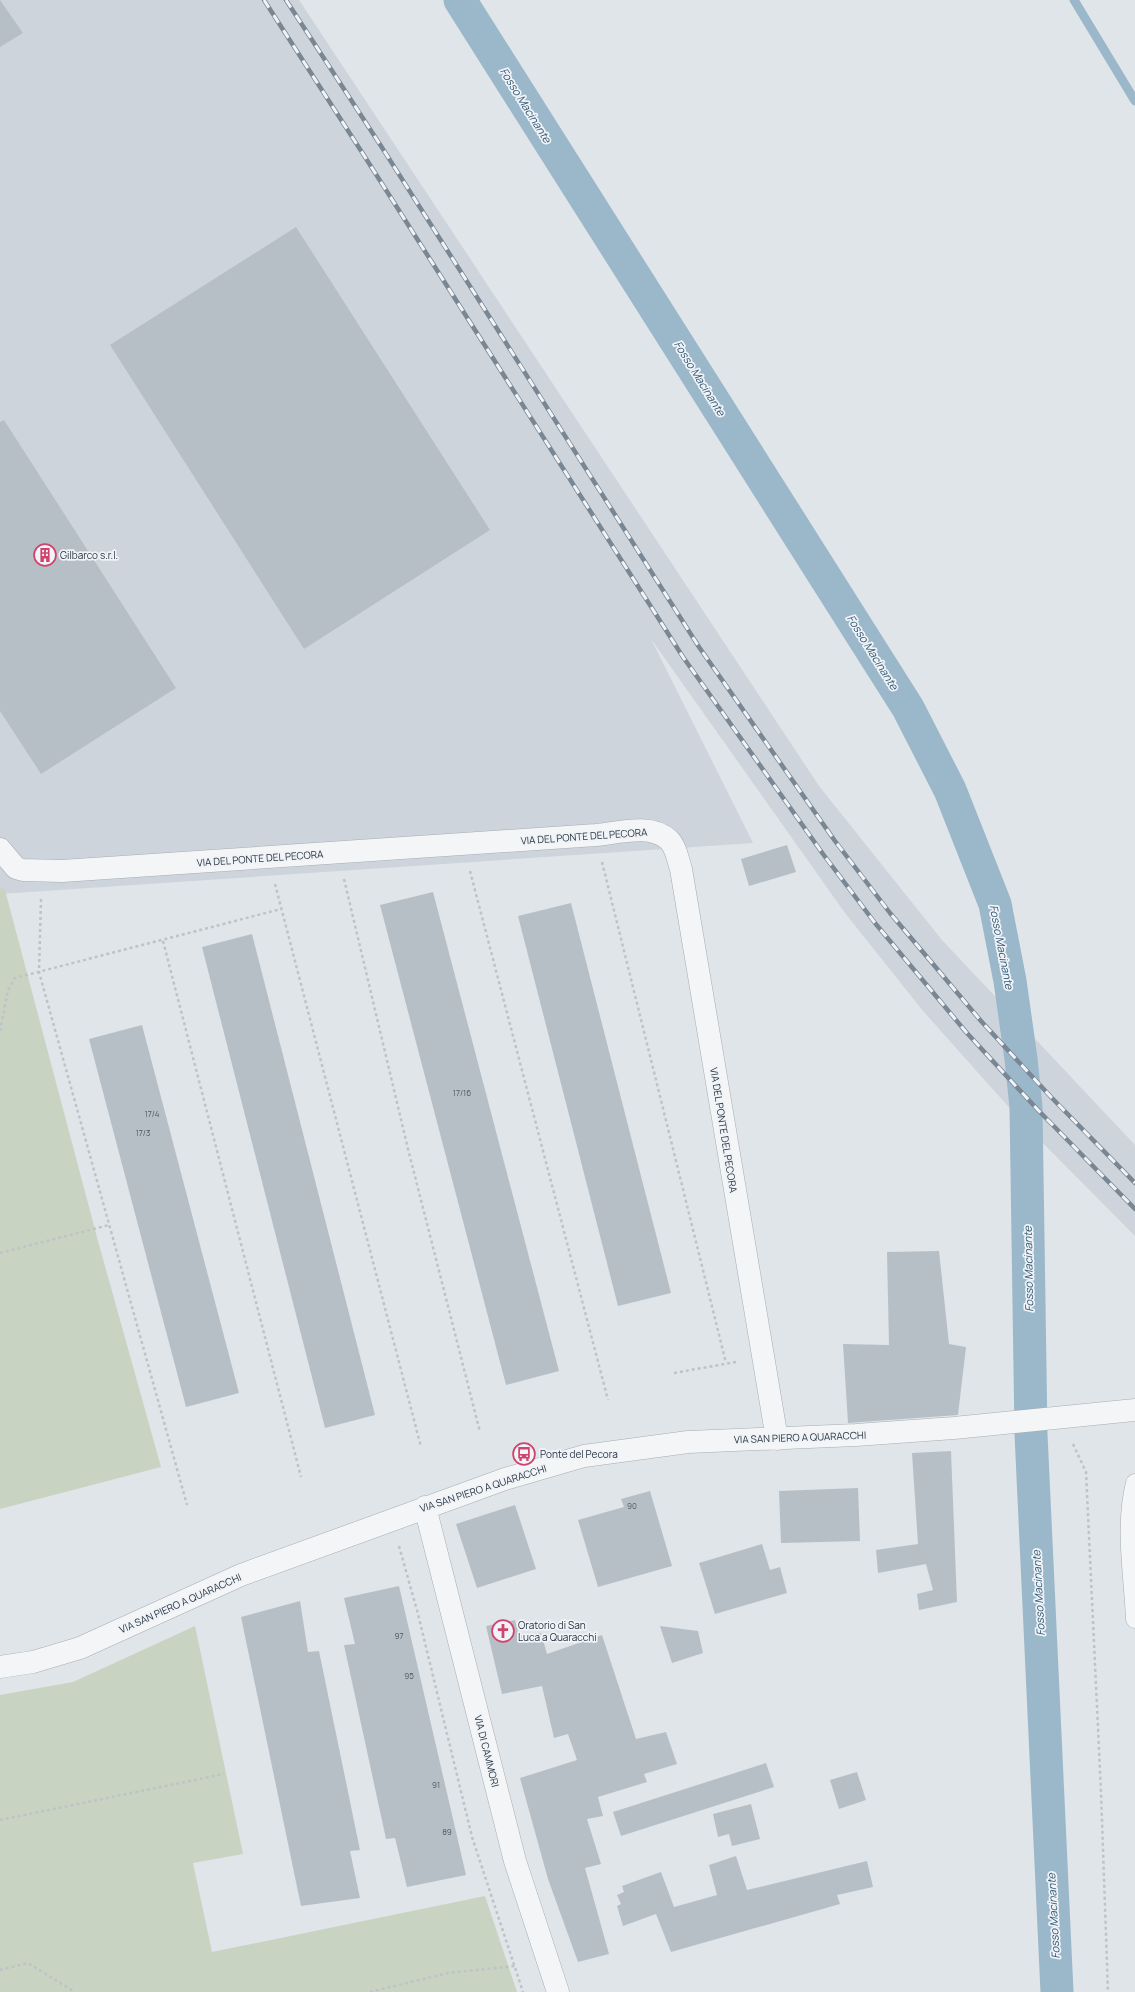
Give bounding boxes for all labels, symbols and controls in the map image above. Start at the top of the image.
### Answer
water label: Fosso Macinante [497,65,555,146]
water label: Fosso Macinante [671,338,729,419]
building icon: Gilbarco s.r.l. [32,542,58,568]
place label: Gilbarco s.r.l. [60,548,118,562]
water label: Fosso Macinante [844,612,902,693]
street label: VIA DEL PONTE DEL PECORA [520,825,649,847]
street label: VIA DEL PONTE DEL PECORA [196,847,325,869]
water label: Fosso Macinante [986,903,1018,991]
street label: VIA DEL PONTE DEL PECORA [707,1066,741,1194]
house number: 17/16 [453,1087,471,1098]
house number: 17/4 [145,1108,160,1119]
house number: 17/3 [136,1127,150,1138]
water label: Fosso Macinante [1020,1225,1036,1312]
street label: VIA SAN PIERO A QUARACCHI [734,1428,866,1446]
bus stop icon: Ponte del Pecora [511,1441,537,1467]
place label: Ponte del Pecora [540,1447,618,1461]
street label: VIA SAN PIERO A QUARACCHI [418,1461,548,1515]
house number: 90 [627,1500,637,1511]
water label: Fosso Macinante [1028,1549,1048,1636]
street label: VIA SAN PIERO A QUARACCHI [117,1570,243,1636]
church icon: Oratorio di San Luca a Quaracchi [490,1618,516,1644]
place label: Oratorio di San Luca a Quaracchi [518,1618,597,1644]
house number: 97 [395,1630,403,1641]
house number: 95 [404,1670,414,1681]
street label: VIA DI CAMMORI [471,1714,503,1788]
house number: 91 [432,1779,440,1790]
house number: 89 [442,1826,452,1837]
water label: Fosso Macinante [1043,1872,1063,1959]

